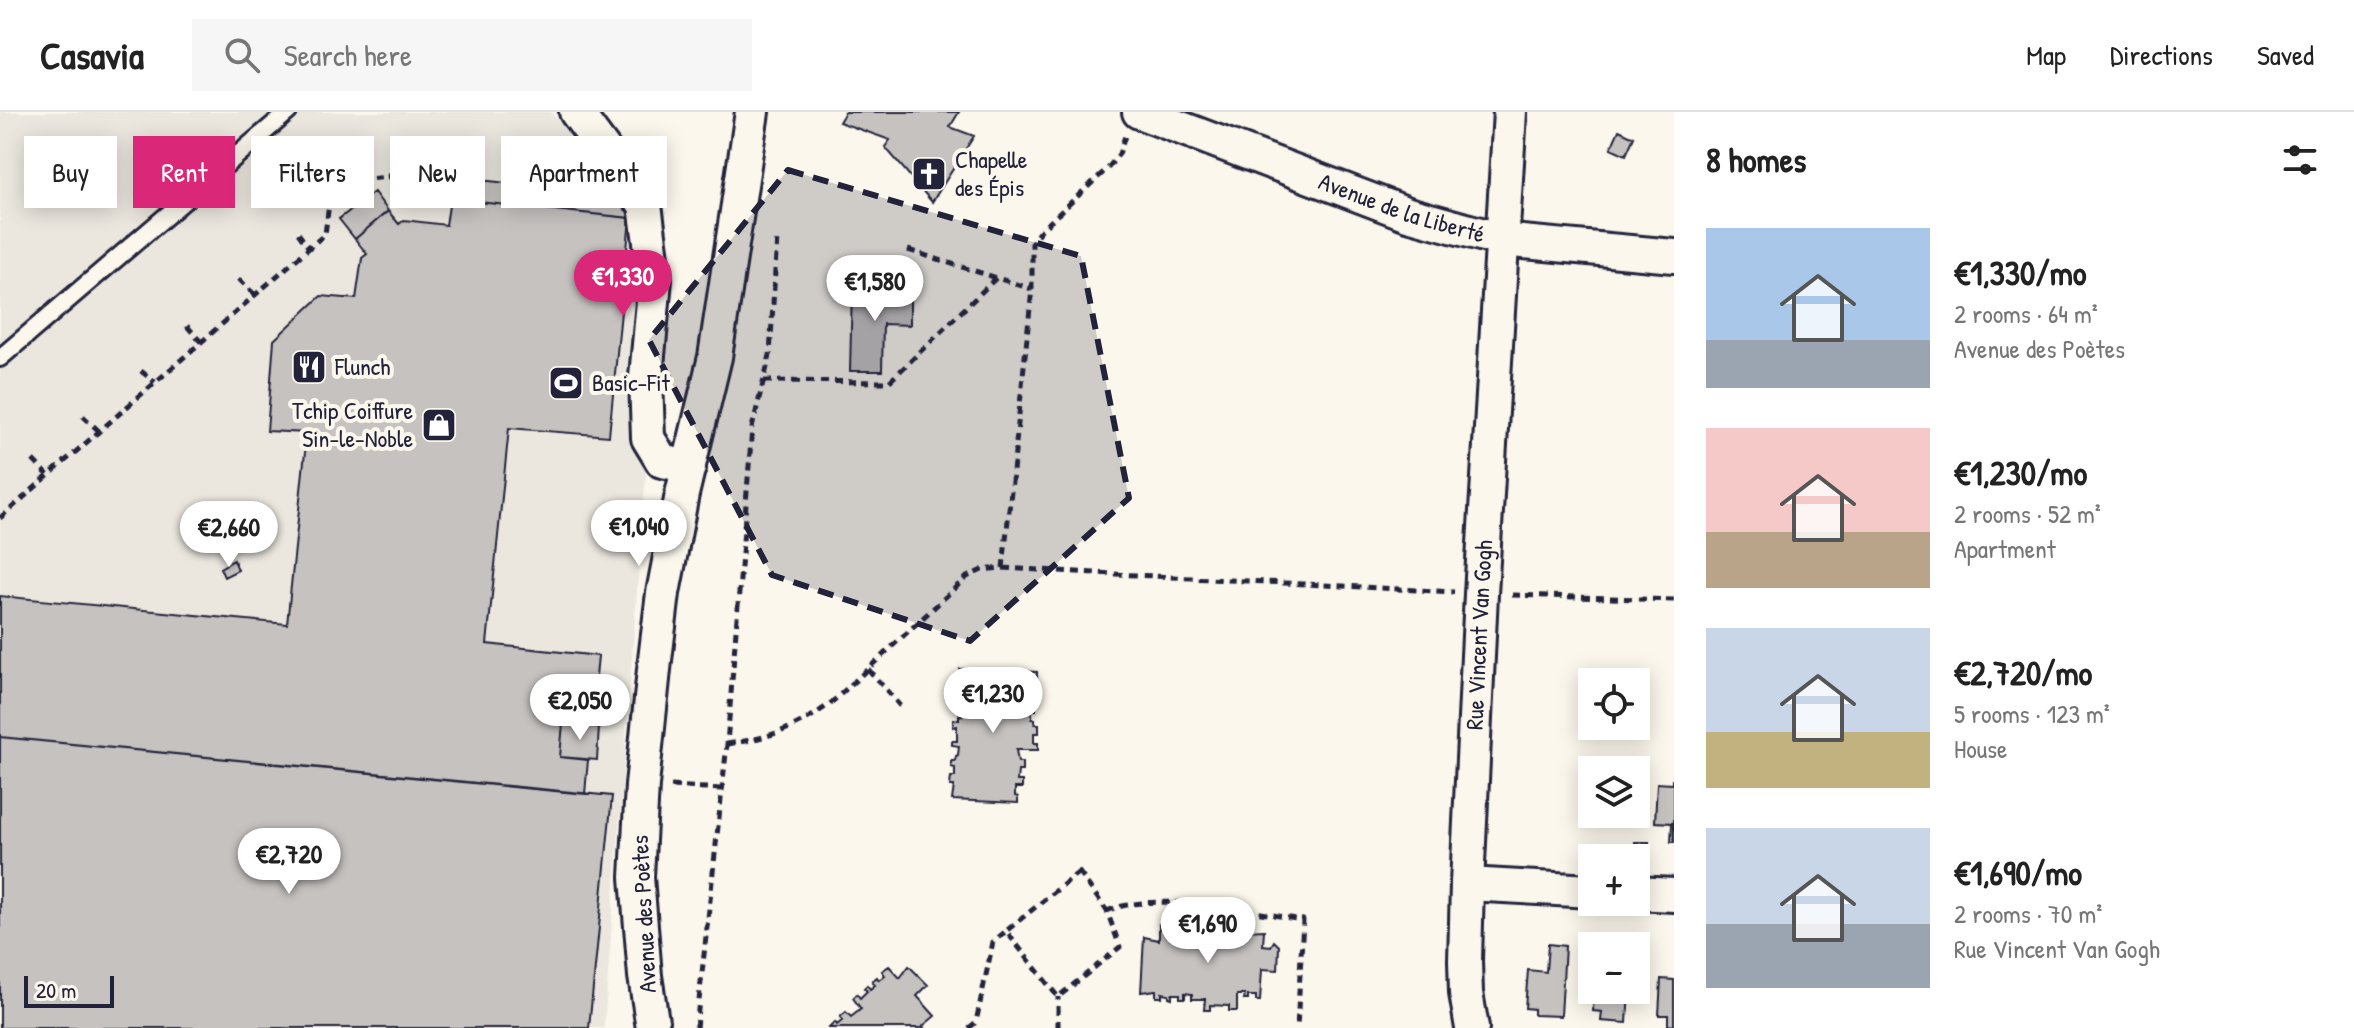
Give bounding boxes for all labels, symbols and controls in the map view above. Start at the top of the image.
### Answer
search box [192,19,752,91]
text: Casavia [40,29,144,81]
icon: search [220,33,264,77]
text: Search here [284,35,412,75]
text: Map [2026,36,2066,74]
text: Directions [2110,36,2213,74]
text: Saved [2257,36,2314,74]
chip: Buy [24,136,117,208]
chip: Rent [133,136,235,208]
chip: Filters [251,136,374,208]
chip: New [390,136,485,208]
chip: Apartment [501,136,667,208]
text: 8 homes [1706,137,1806,183]
icon: filters [2278,138,2322,182]
place label: Chapelle des Épis [955,143,1028,203]
church icon: Chapelle des Épis [910,155,948,193]
street label: Avenue de la Liberté [1315,165,1489,250]
pin: €1,330 [558,250,688,318]
text: €1,330/mo [1954,250,2086,296]
pin: €1,580 [810,255,940,323]
text: €1,330 [592,258,654,293]
icon: home [1770,260,1866,356]
text: €1,580 [844,263,906,298]
text: 2 rooms · 64 m² [1954,296,2098,331]
text: Avenue des Poètes [1954,331,2125,366]
restaurant icon: Flunch [290,348,328,386]
place label: Flunch [334,350,390,382]
sports icon: Basic-Fit [547,364,585,402]
place label: Basic-Fit [592,366,671,398]
place label: Tchip Coiffure Sin-le-Noble [292,394,413,454]
shop icon: Tchip Coiffure Sin-le-Noble [420,406,458,444]
text: €1,230/mo [1954,450,2087,496]
icon: home [1770,460,1866,556]
text: 2 rooms · 52 m² [1954,496,2101,531]
pin: €1,040 [574,500,704,568]
pin: €2,660 [164,501,294,569]
text: €1,040 [609,508,669,543]
text: €2,660 [198,509,260,544]
text: Apartment [1954,531,2056,566]
street label: Rue Vincent Van Gogh [1457,539,1499,731]
text: €2,720/mo [1954,650,2092,696]
icon: home [1770,660,1866,756]
pin: €1,230 [928,667,1058,735]
map controls [1578,668,1650,1004]
button: locate [1578,668,1650,740]
pin: €2,050 [515,674,645,742]
text: €1,230 [962,675,1024,710]
text: €2,050 [548,682,612,717]
text: 5 rooms · 123 m² [1954,696,2110,731]
text: House [1954,731,2007,766]
button: layers [1578,756,1650,828]
pin: €2,720 [224,828,354,896]
street label: Avenue des Poètes [623,834,663,994]
text: €2,720 [256,836,322,871]
button: + [1578,844,1650,916]
text: €1,690/mo [1954,850,2082,896]
icon: home [1770,860,1866,956]
text: 2 rooms · 70 m² [1954,896,2102,931]
pin: €1,690 [1143,897,1273,965]
text: €1,690 [1179,905,1237,940]
text: Rue Vincent Van Gogh [1954,931,2160,966]
button: − [1578,932,1650,1004]
scale bar [24,972,114,1008]
text: 20 m [36,975,76,1005]

